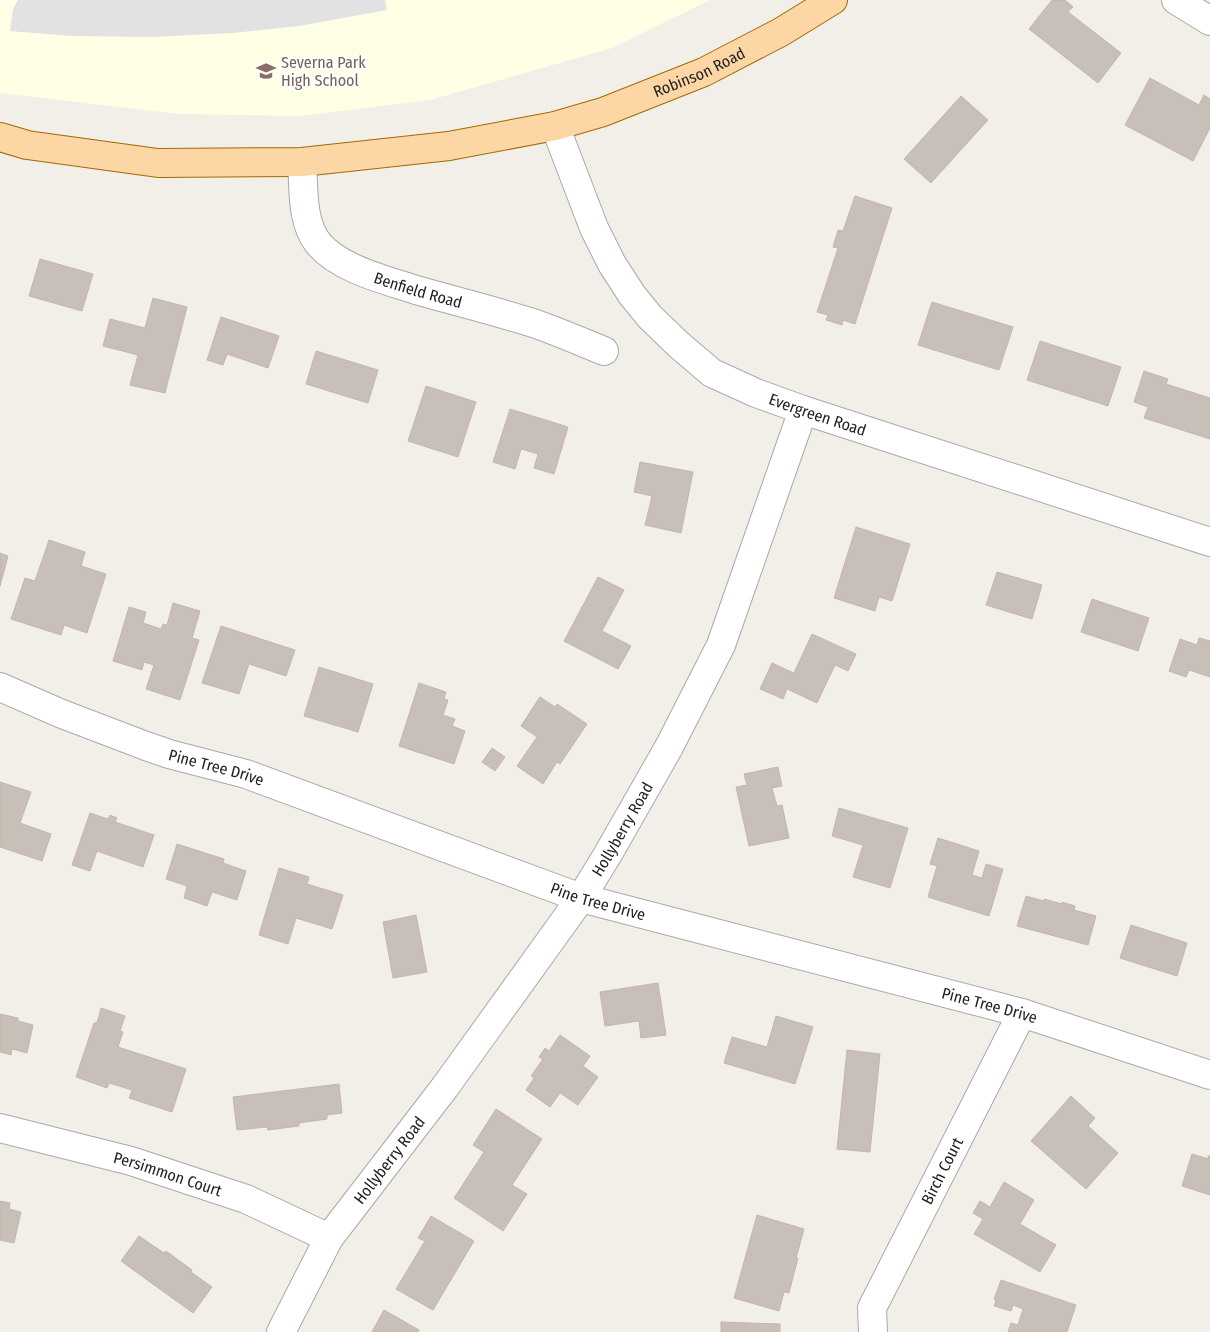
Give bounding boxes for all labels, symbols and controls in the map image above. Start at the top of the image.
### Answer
street label: Robinson Road [650,43,748,101]
place label: Severna Park High School [281,53,366,90]
school or university icon: Severna Park High School [255,60,277,82]
street label: Benfield Road [371,268,464,312]
street label: Evergreen Road [766,390,869,440]
street label: Pine Tree Drive [167,745,267,790]
street label: Hollyberry Road [588,779,657,880]
street label: Pine Tree Drive [548,879,648,924]
street label: Pine Tree Drive [940,983,1040,1027]
street label: Hollyberry Road [350,1113,429,1208]
street label: Birch Court [917,1134,967,1208]
street label: Persimmon Court [112,1148,225,1201]

